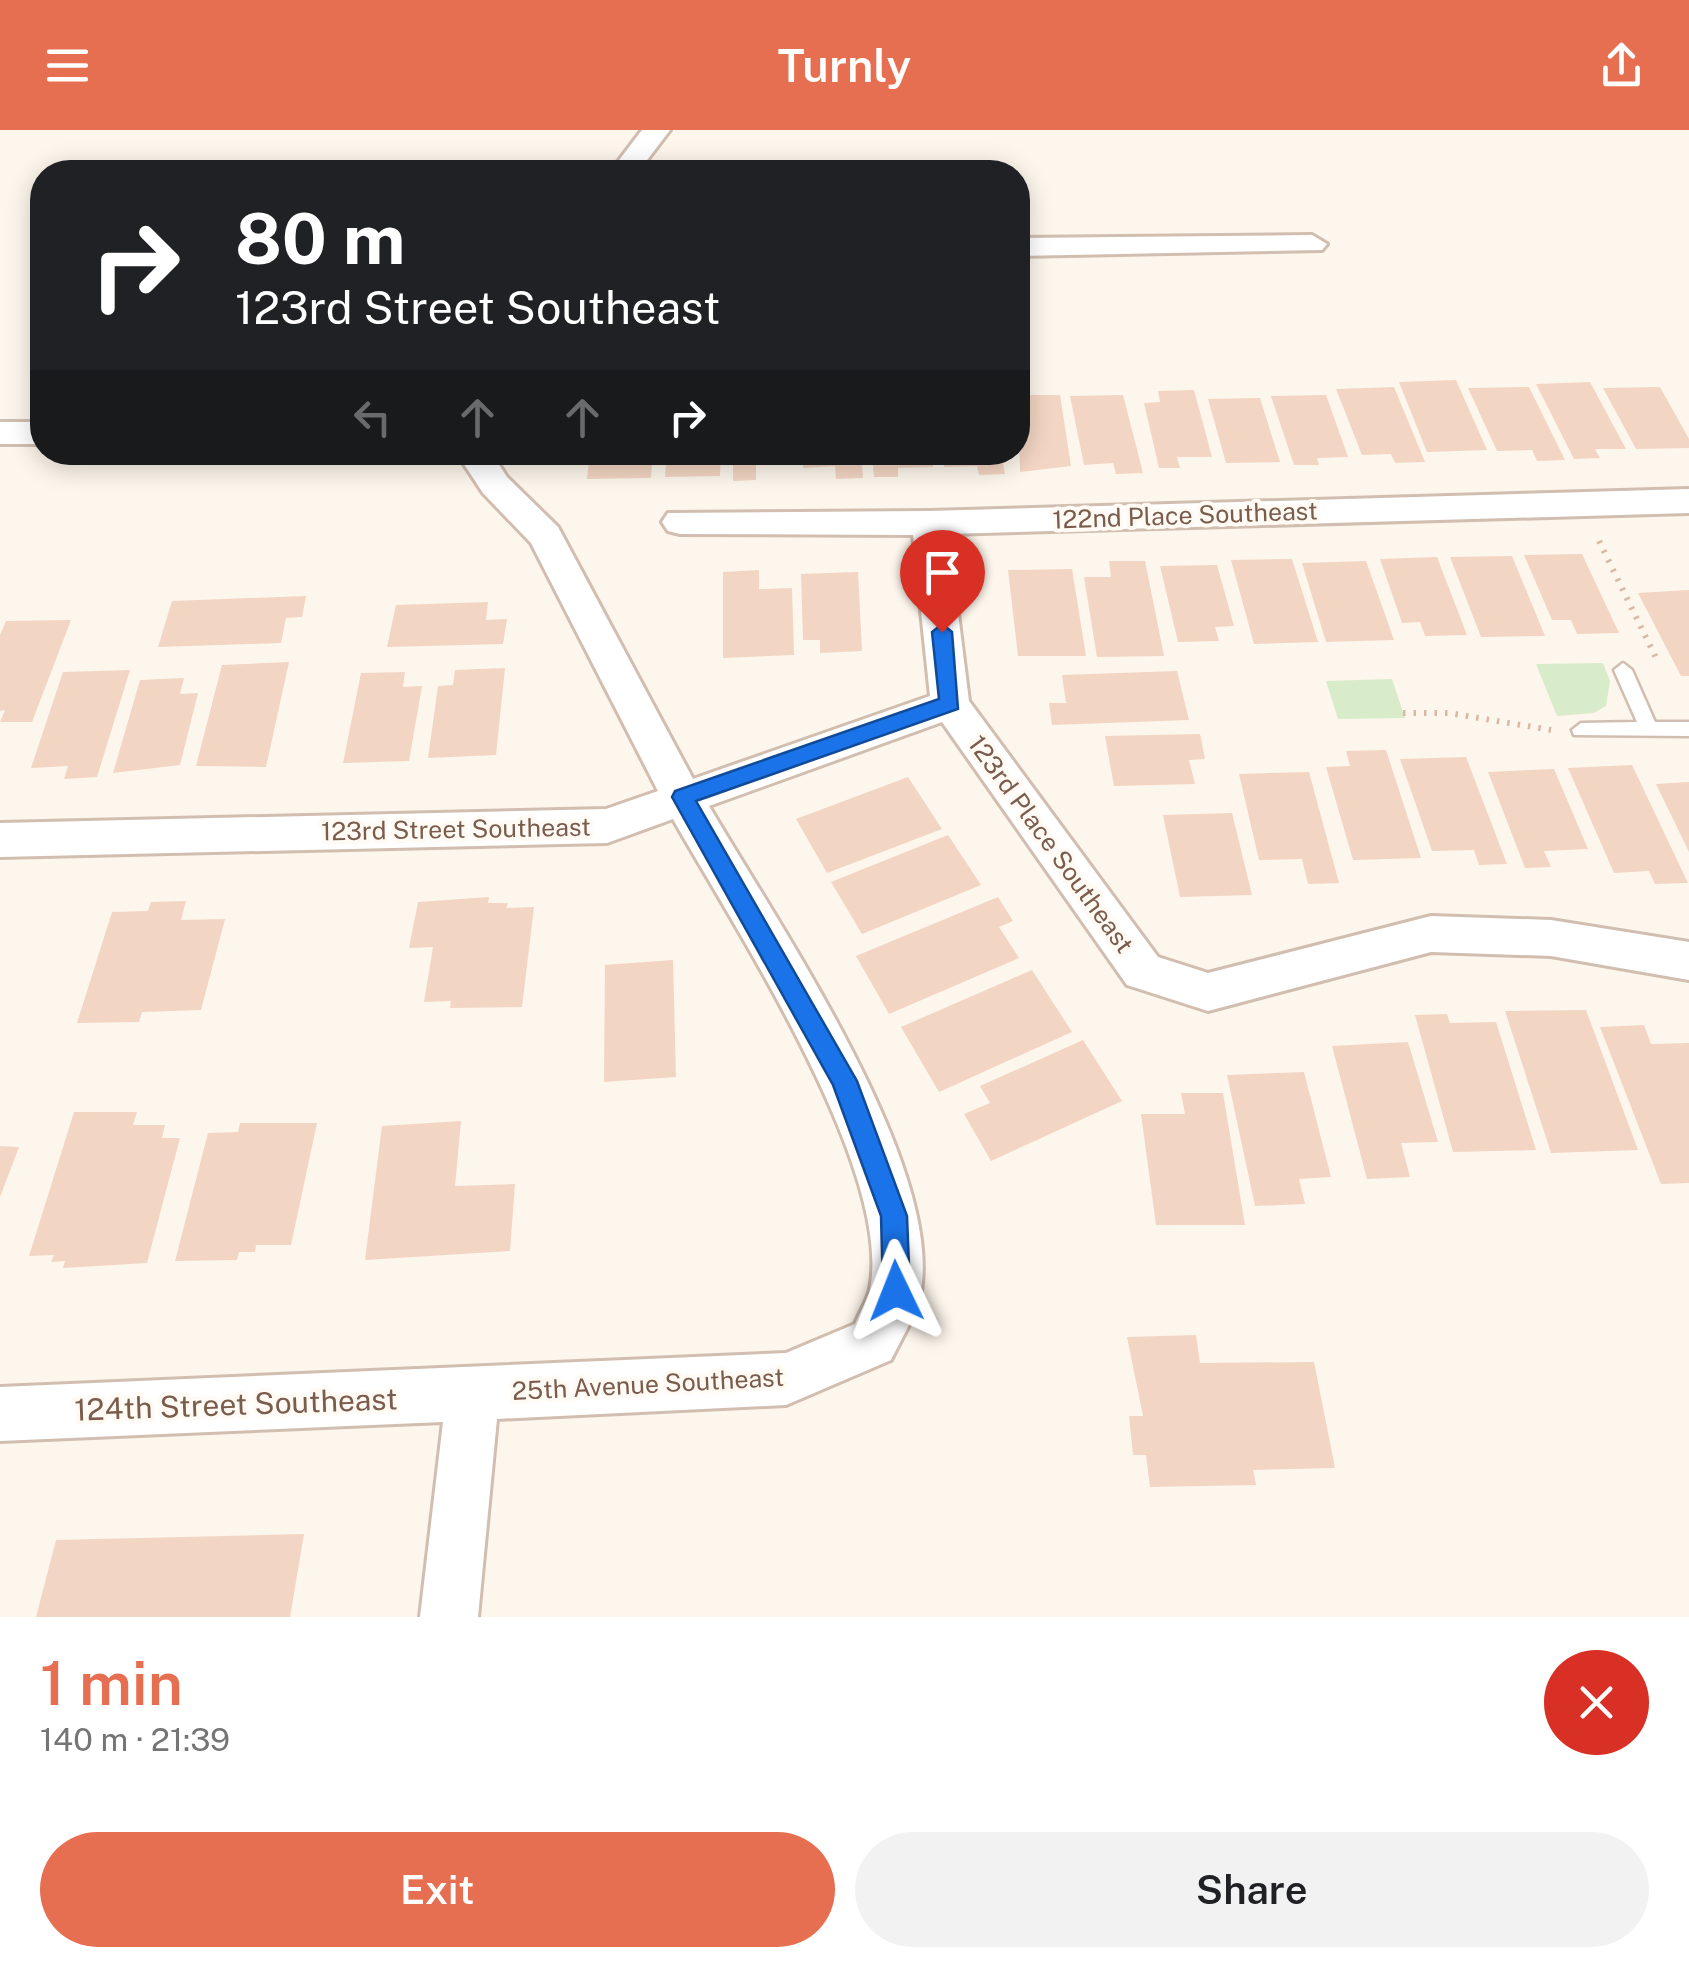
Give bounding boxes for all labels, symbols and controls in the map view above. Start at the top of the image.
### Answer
icon: menu [40,38,95,93]
icon: share [1594,38,1649,93]
text: Turnly [778,39,911,92]
text: 80 m [235,197,405,280]
icon: right [70,200,200,330]
text: 123rd Street Southeast [235,281,721,334]
icon: left [345,390,400,445]
icon: ahead [450,390,505,445]
icon: ahead [555,390,610,445]
icon: right [660,390,715,445]
street label: 122nd Place Southeast [1052,495,1318,535]
pin [900,530,985,633]
icon: arrive [915,545,970,600]
street label: 123rd Place Southeast [962,729,1140,959]
street label: 123rd Street Southeast [321,812,591,846]
position arrow [844,1239,948,1343]
street label: 25th Avenue Southeast [511,1362,785,1406]
street label: 124th Street Southeast [74,1380,398,1428]
text: 1 min [40,1648,183,1719]
button: close [1544,1650,1649,1755]
text: 140 m · 21:39 [40,1721,230,1758]
button: Exit [40,1832,835,1947]
button: Share [855,1832,1649,1947]

